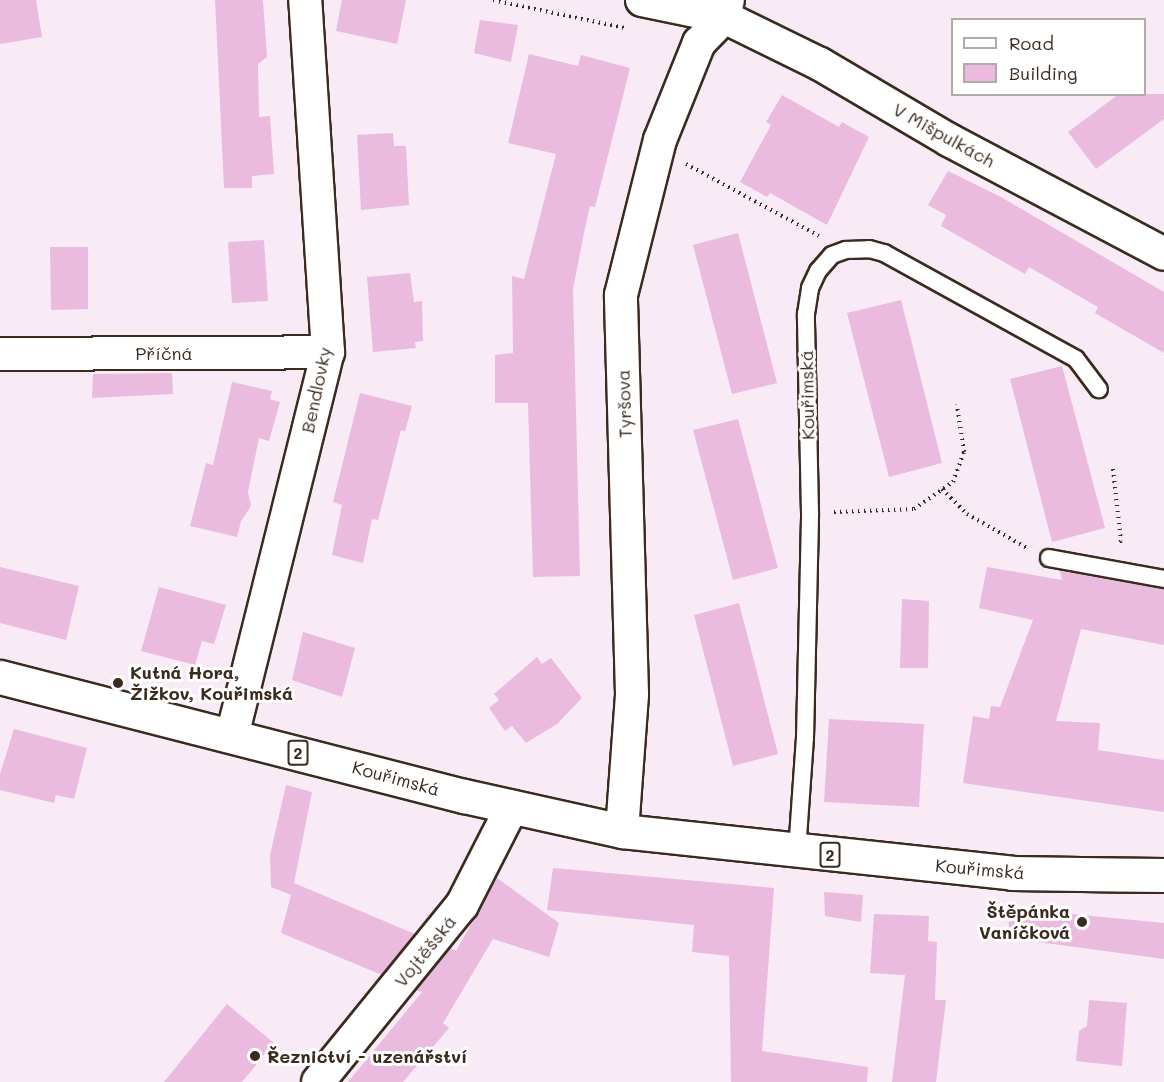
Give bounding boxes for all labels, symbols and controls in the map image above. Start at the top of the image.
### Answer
legend [951,18,1146,96]
text: Road [1009,31,1054,55]
text: Building [1009,61,1077,85]
street label: V Mišpulkách [889,98,999,172]
street label: Příčná [135,342,193,364]
street label: Bendlovky [296,345,336,435]
street label: Kouřimská [795,350,819,440]
street label: Tyršova [612,369,636,439]
place label: Kutná Hora, Žižkov, Kouřimská [130,662,293,704]
marker: Kutná Hora, Žižkov, Kouřimská [111,676,125,690]
road number: 2 [288,740,308,766]
street label: Kouřimská [350,756,442,800]
road number: 2 [820,842,840,868]
street label: Kouřimská [934,854,1026,884]
place label: Štěpánka Vaníčková [979,901,1070,944]
street label: Vojtěšská [390,911,460,991]
marker: Štěpánka Vaníčková [1075,915,1089,929]
place label: Řeznictví - uzenářství [267,1045,467,1067]
marker: Řeznictví - uzenářství [248,1049,262,1063]

